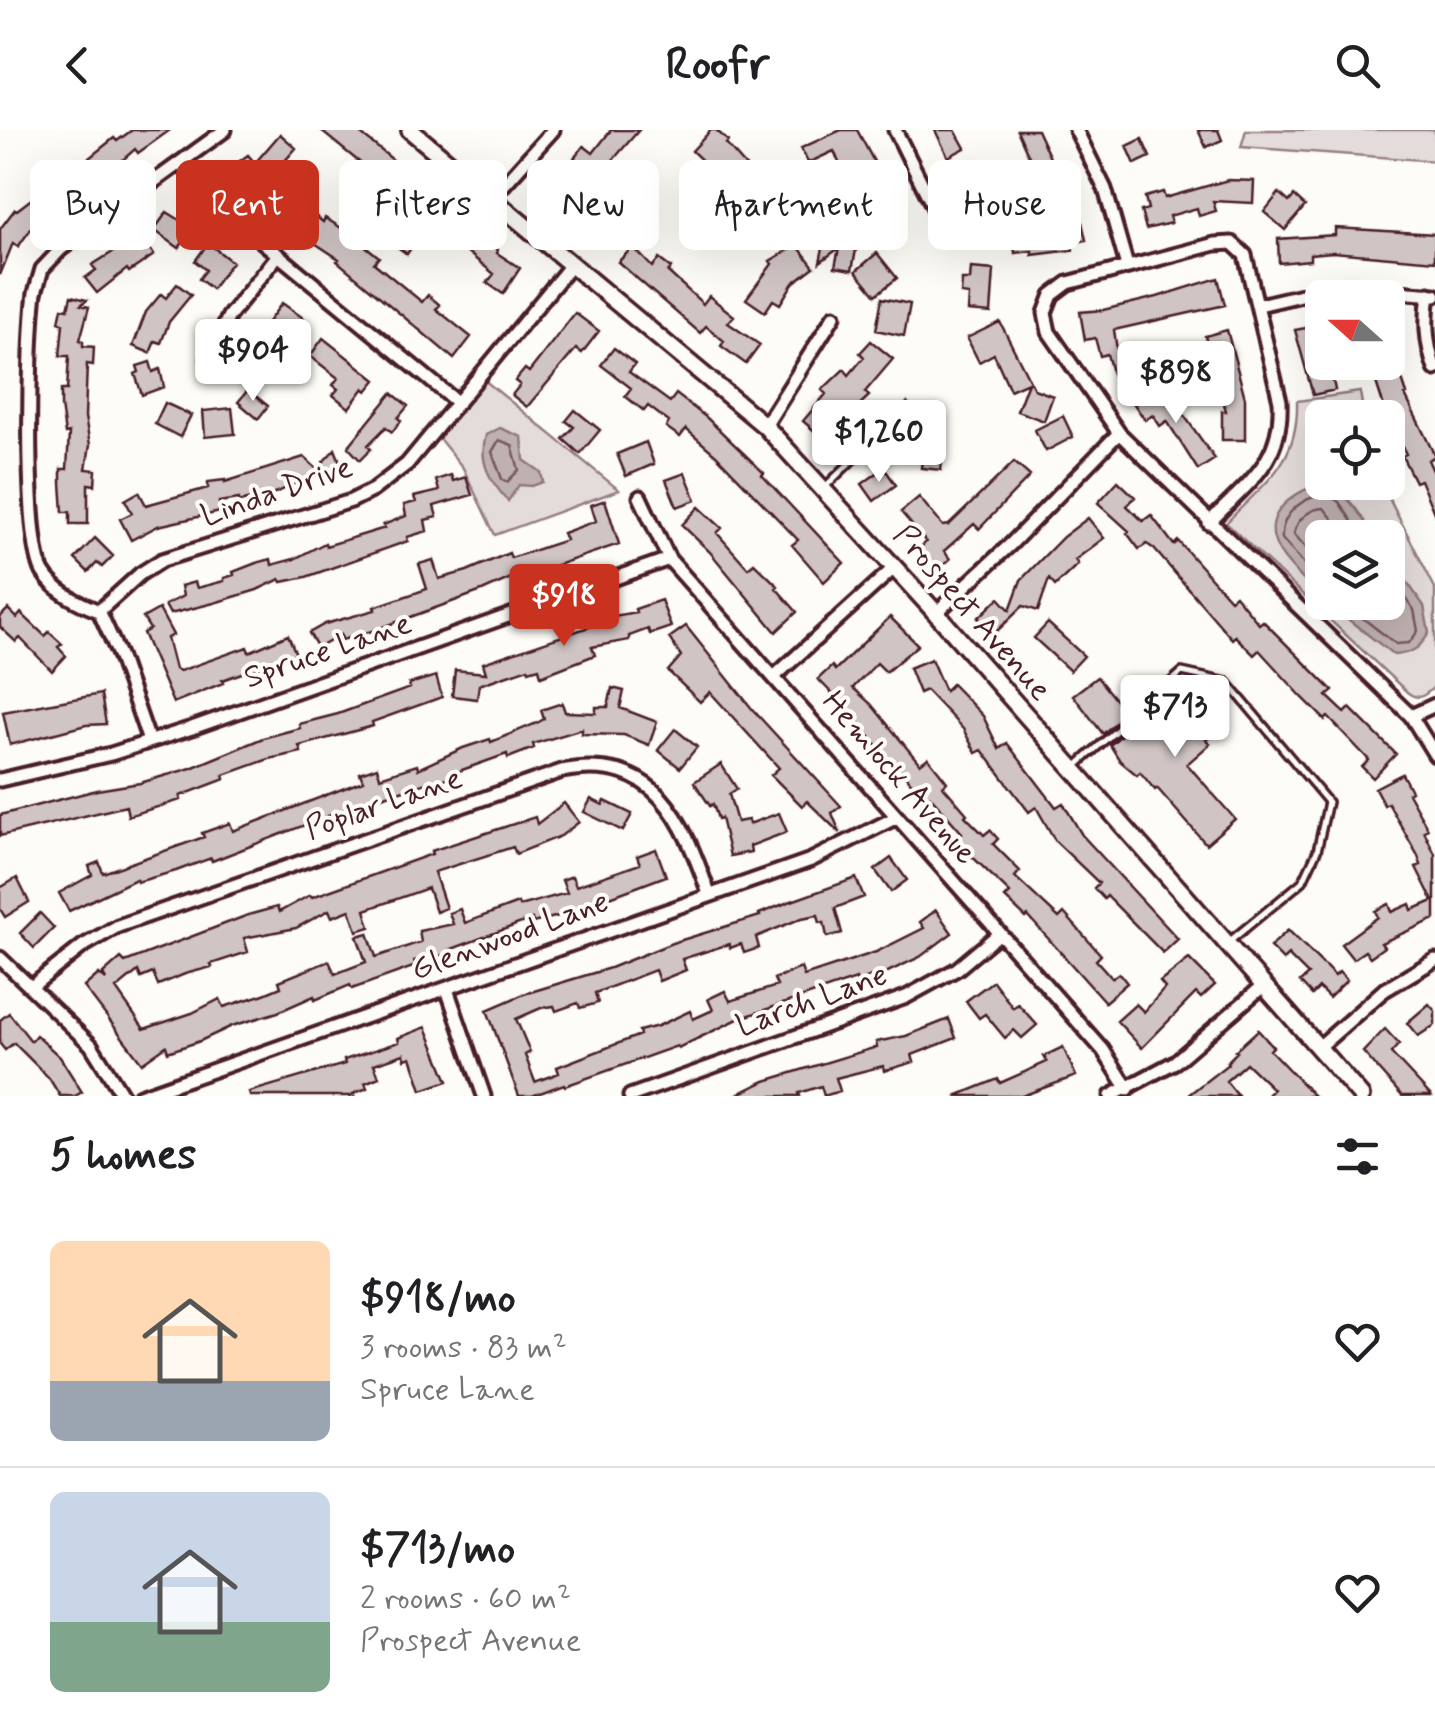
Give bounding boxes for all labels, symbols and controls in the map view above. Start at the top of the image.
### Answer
text: Roofr [666,36,769,95]
icon: back [50,38,105,93]
icon: search [1330,38,1385,93]
chip: Buy [30,160,156,250]
chip: Rent [176,160,319,250]
chip: Filters [339,160,507,250]
chip: New [527,160,659,250]
chip: Apartment [679,160,908,250]
chip: House [928,160,1081,250]
north arrow [1305,280,1405,380]
map controls [1305,280,1405,620]
pin: $904 [194,319,312,404]
text: $904 [217,330,289,372]
pin: $898 [1117,341,1235,426]
text: $898 [1139,352,1213,394]
pin: $1,260 [798,400,960,485]
button: locate [1305,400,1405,500]
text: $1,260 [834,411,924,453]
street label: Linda Drive [196,446,358,538]
street label: Prospect Avenue [884,516,1060,710]
button: layers [1305,520,1405,620]
pin: $918 [505,564,623,649]
text: $918 [531,575,597,617]
street label: Spruce Lane [239,603,417,699]
pin: $713 [1116,675,1234,760]
street label: Hemlock Avenue [812,682,986,874]
text: $713 [1142,686,1208,728]
street label: Poplar Lane [300,758,468,850]
street label: Glenwood Lane [405,881,615,991]
street label: Larch Lane [731,954,893,1048]
text: 5 homes [50,1129,196,1184]
icon: filters [1330,1129,1385,1184]
text: $918/mo [360,1272,516,1327]
icon: home [130,1281,250,1401]
icon: heart [1330,1314,1385,1369]
text: 3 rooms · 83 m² [360,1327,567,1369]
text: Spruce Lane [360,1369,535,1411]
text: $713/mo [360,1523,515,1578]
icon: home [130,1532,250,1652]
icon: heart [1330,1565,1385,1620]
text: 2 rooms · 60 m² [360,1578,571,1620]
text: Prospect Avenue [360,1620,581,1662]

